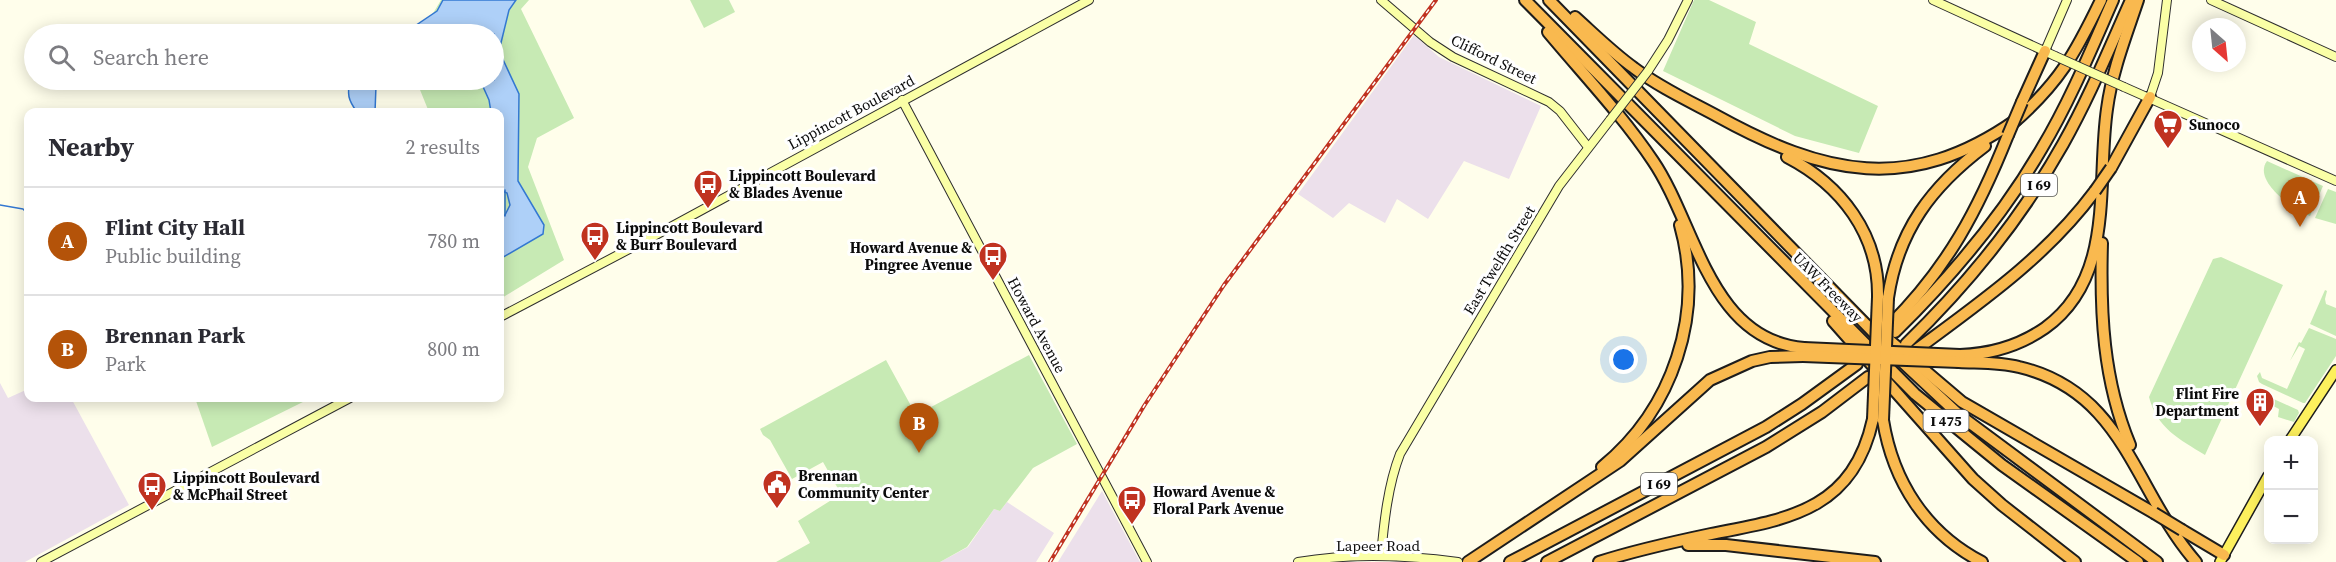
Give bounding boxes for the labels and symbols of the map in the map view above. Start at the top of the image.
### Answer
north arrow [2192,18,2246,72]
street label: Clifford Street [1447,29,1541,89]
street label: Lippincott Boulevard [784,69,919,154]
supermarket icon: Sunoco [2152,108,2184,150]
place label: Sunoco [2189,114,2240,135]
place label: Lippincott Boulevard & Blades Avenue [729,165,876,203]
bus stop icon: Lippincott Boulevard & Blades Avenue [692,168,724,210]
road number: I 69 [2021,174,2057,196]
pin: A [2280,178,2320,227]
street label: East Twelfth Street [1458,201,1540,318]
place label: Lippincott Boulevard & Burr Boulevard [616,217,763,255]
bus stop icon: Lippincott Boulevard & Burr Boulevard [579,220,611,262]
place label: Howard Avenue & Pingree Avenue [850,237,972,275]
bus stop icon: Howard Avenue & Pingree Avenue [977,240,1009,282]
street label: UAW Freeway [1788,247,1868,327]
street label: Howard Avenue [1003,273,1071,377]
your location [1609,345,1638,374]
place label: Flint Fire Department [2155,383,2240,421]
building icon: Flint Fire Department [2244,386,2276,428]
pin: B [900,404,938,453]
road number: I 475 [1924,410,1968,432]
place label: Brennan Community Center [798,465,929,503]
place label: Lippincott Boulevard & McPhail Street [173,467,320,505]
public building icon: Brennan Community Center [761,468,793,510]
bus stop icon: Lippincott Boulevard & McPhail Street [136,470,168,512]
road number: I 69 [1641,473,1677,495]
place label: Howard Avenue & Floral Park Avenue [1153,481,1284,519]
bus stop icon: Howard Avenue & Floral Park Avenue [1116,484,1148,526]
street label: Lapeer Road [1336,535,1421,556]

